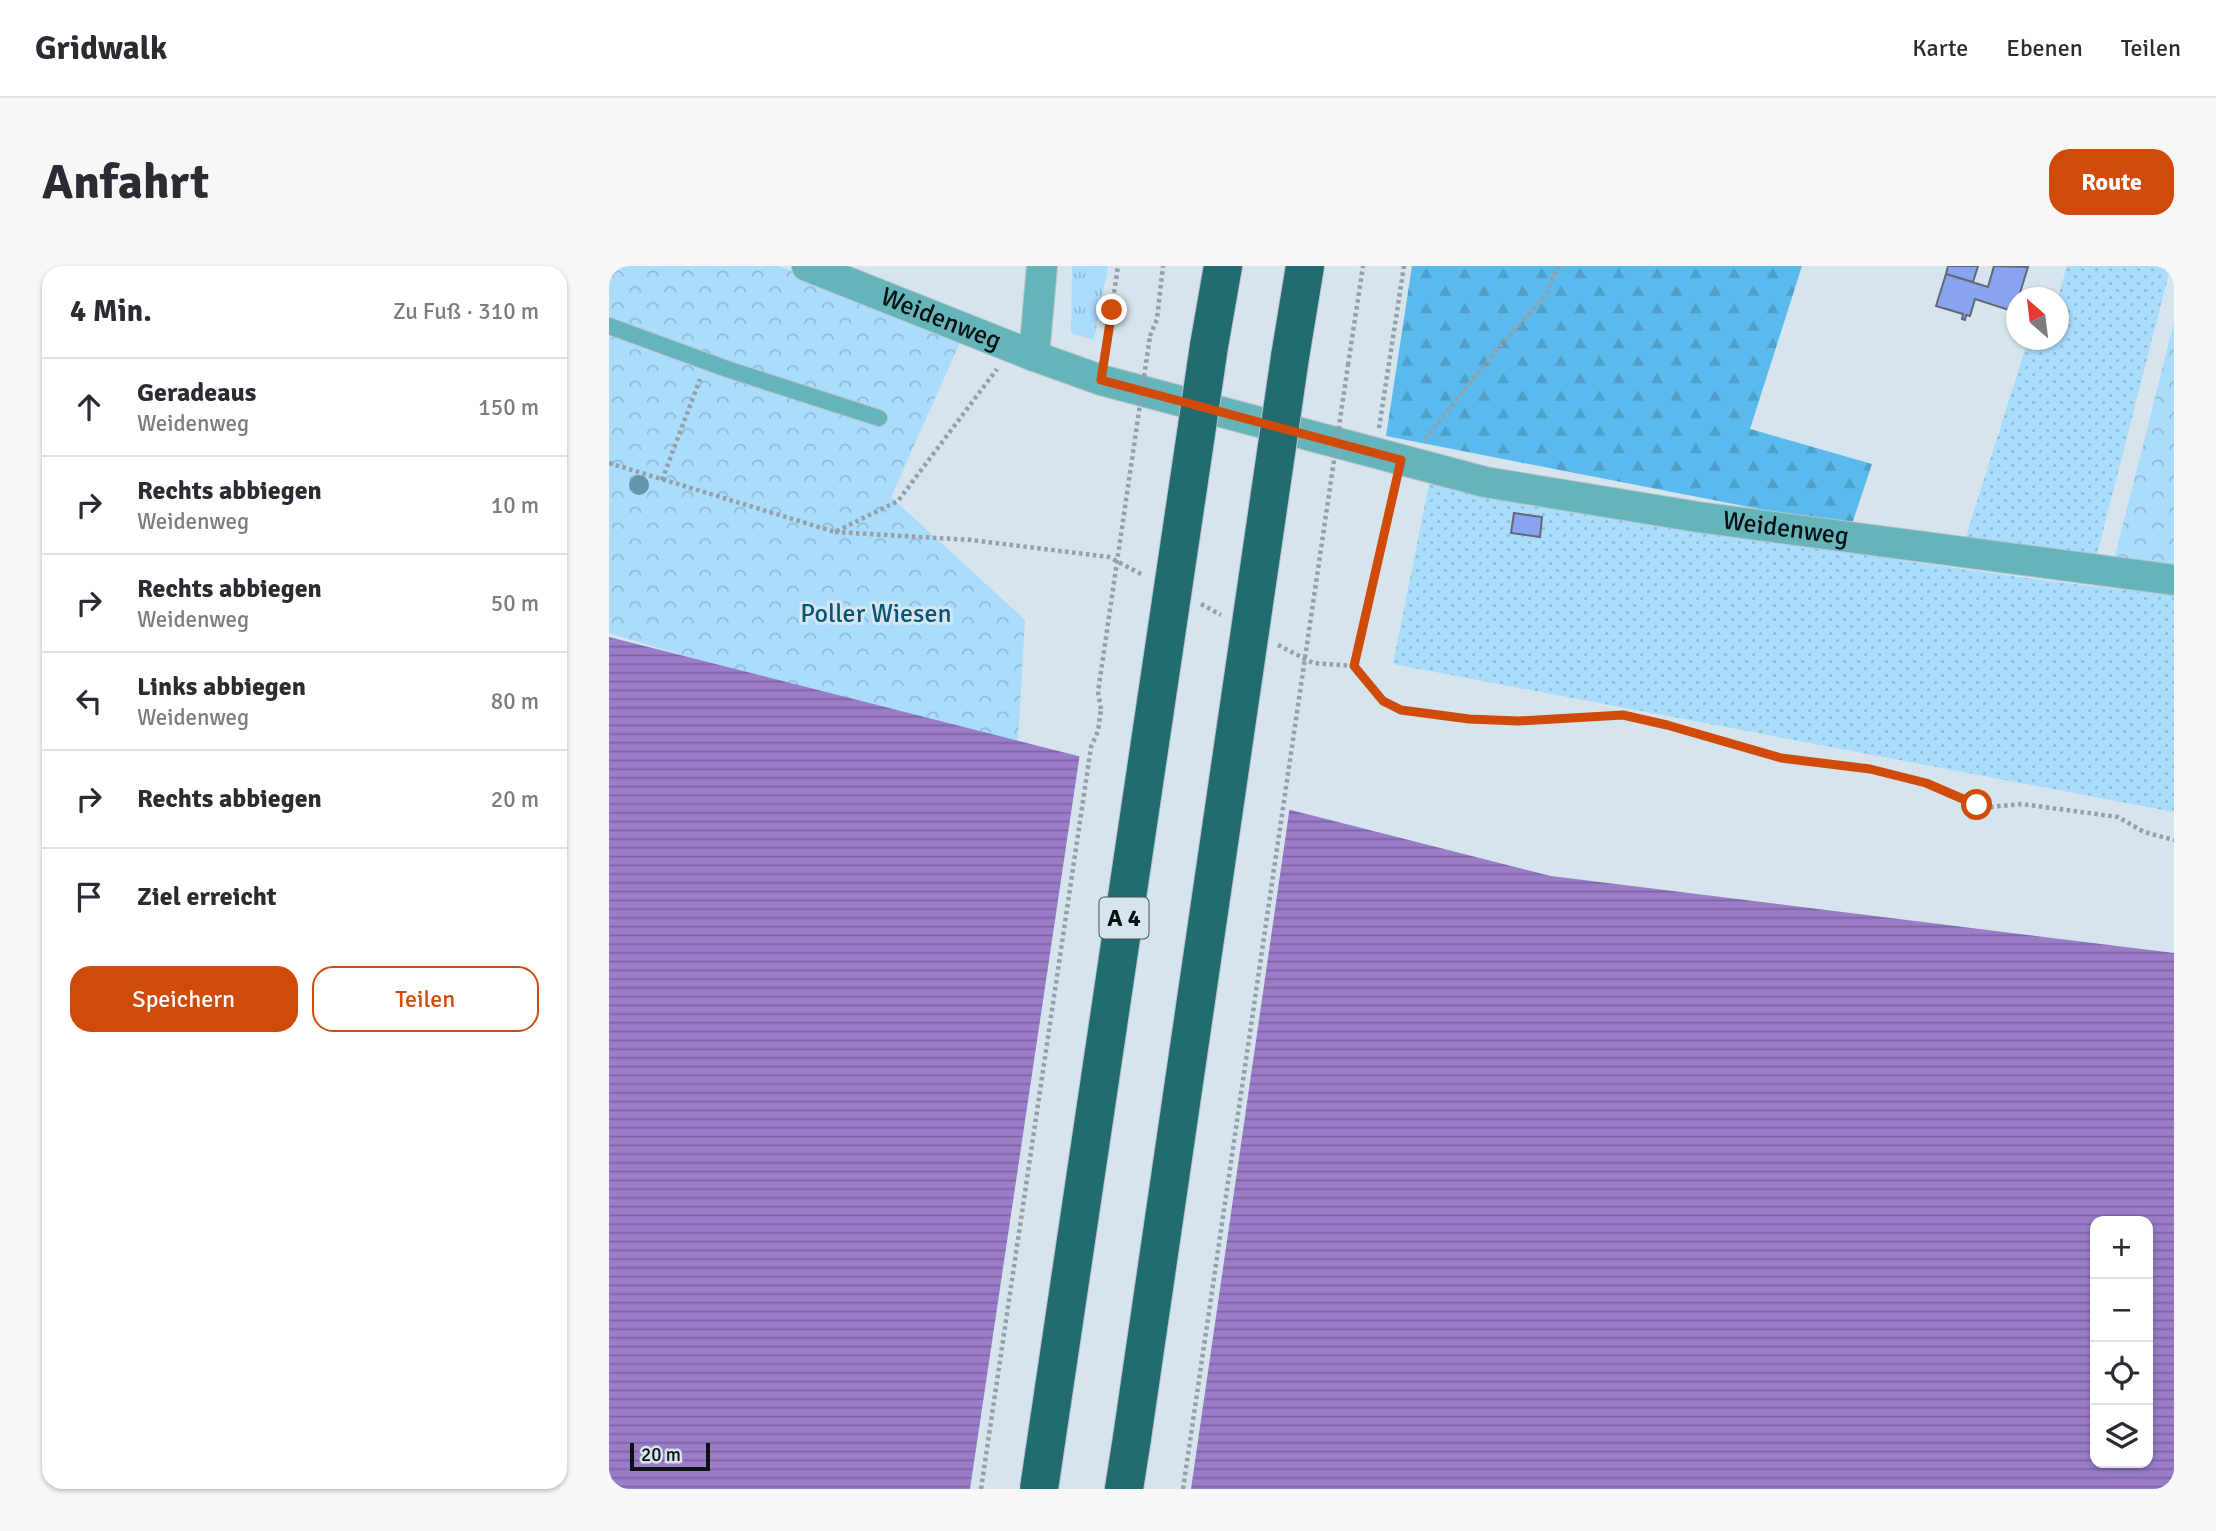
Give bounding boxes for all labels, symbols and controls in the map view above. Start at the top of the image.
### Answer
text: Gridwalk [35,28,167,69]
text: Karte [1912,33,1968,63]
text: Ebenen [2006,33,2083,63]
text: Teilen [2121,33,2181,63]
button: Route [2049,149,2174,215]
text: Anfahrt [42,152,209,212]
street label: Weidenweg [876,281,1006,357]
north arrow [2006,287,2069,350]
text: 4 Min. [70,293,152,330]
route end [1096,294,1127,325]
text: Zu Fuß · 310 m [393,297,539,326]
text: Geradeaus [137,377,256,409]
icon: ahead [70,388,108,426]
text: 150 m [478,393,539,422]
text: Weidenweg [137,409,249,438]
text: Rechts abbiegen [137,475,322,507]
icon: right [70,486,108,524]
text: 10 m [491,491,539,520]
street label: Weidenweg [1721,504,1851,553]
text: Weidenweg [137,507,249,536]
text: Rechts abbiegen [137,573,322,605]
icon: right [70,584,108,622]
text: 50 m [491,589,539,618]
park label: Poller Wiesen [800,598,952,630]
text: Weidenweg [137,605,249,634]
text: Links abbiegen [137,671,306,703]
icon: left [70,682,108,720]
text: 80 m [491,687,539,716]
text: Weidenweg [137,703,249,732]
icon: right [70,780,108,818]
text: Rechts abbiegen [137,783,322,815]
text: 20 m [491,785,539,814]
route start [1961,789,1992,820]
icon: arrive [70,878,108,916]
text: Ziel erreicht [137,881,277,913]
road number: A 4 [1099,898,1149,938]
button: Speichern [70,966,298,1032]
button: Teilen [312,966,539,1032]
map controls [2090,1216,2153,1468]
button: + [2090,1216,2153,1279]
button: − [2090,1279,2153,1342]
button: locate [2090,1342,2153,1405]
button: layers [2090,1405,2153,1468]
scale bar [630,1440,711,1472]
text: 20 m [641,1443,681,1467]

